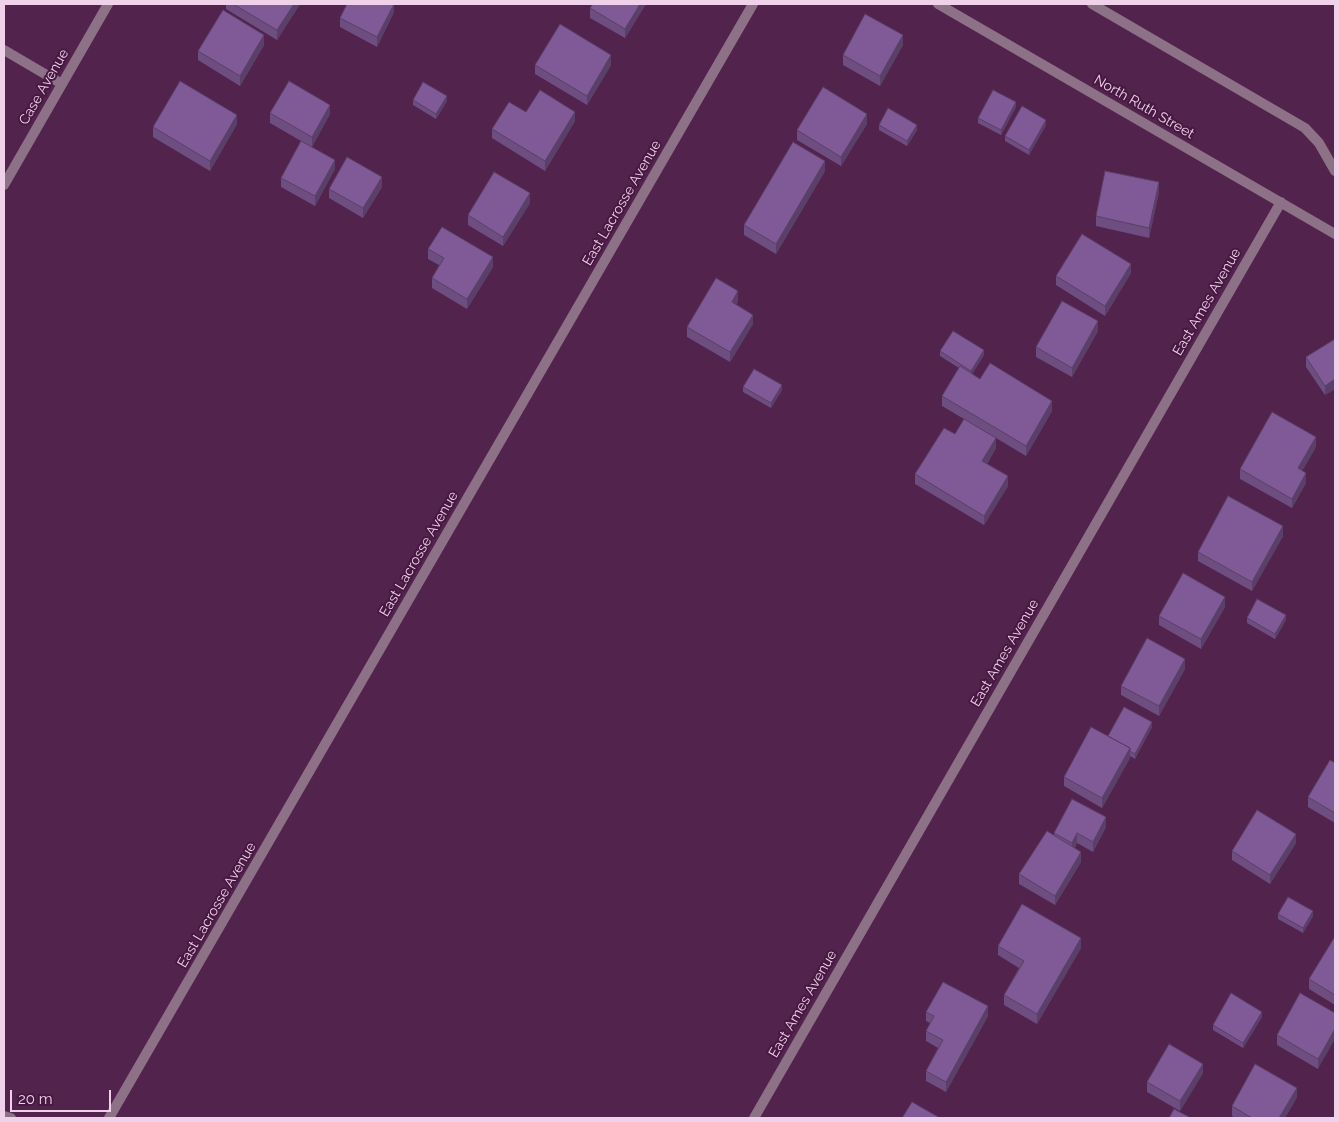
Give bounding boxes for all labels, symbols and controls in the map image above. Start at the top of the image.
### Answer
street label: Case Avenue [15,46,73,128]
street label: North Ruth Street [1091,71,1197,143]
street label: East Lacrosse Avenue [579,137,665,269]
street label: East Ames Avenue [1169,245,1245,359]
street label: East Lacrosse Avenue [376,488,462,620]
street label: East Ames Avenue [967,596,1043,710]
street label: East Lacrosse Avenue [174,839,260,971]
street label: East Ames Avenue [765,947,841,1061]
scale bar [12,1080,114,1112]
text: 20 m [18,1090,53,1108]

